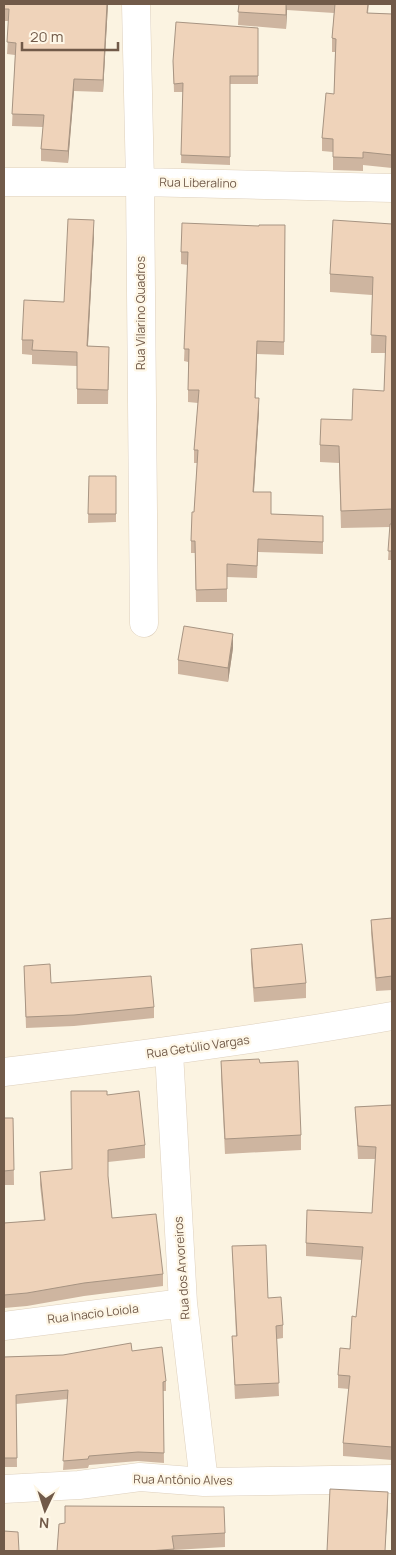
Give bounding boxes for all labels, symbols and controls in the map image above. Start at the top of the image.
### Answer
scale bar [22,20,119,52]
text: 20 m [30,26,63,47]
street label: Rua Liberalino [159,173,237,192]
street label: Rua Vilarino Quadros [132,256,149,370]
street label: Rua Getúlio Vargas [145,1031,251,1062]
street label: Rua dos Arvoreiros [169,1216,194,1320]
street label: Rua Inacio Loiola [46,1299,139,1328]
street label: Rua Antônio Alves [133,1470,233,1489]
north arrow [20,1485,70,1535]
text: N [38,1514,50,1533]

